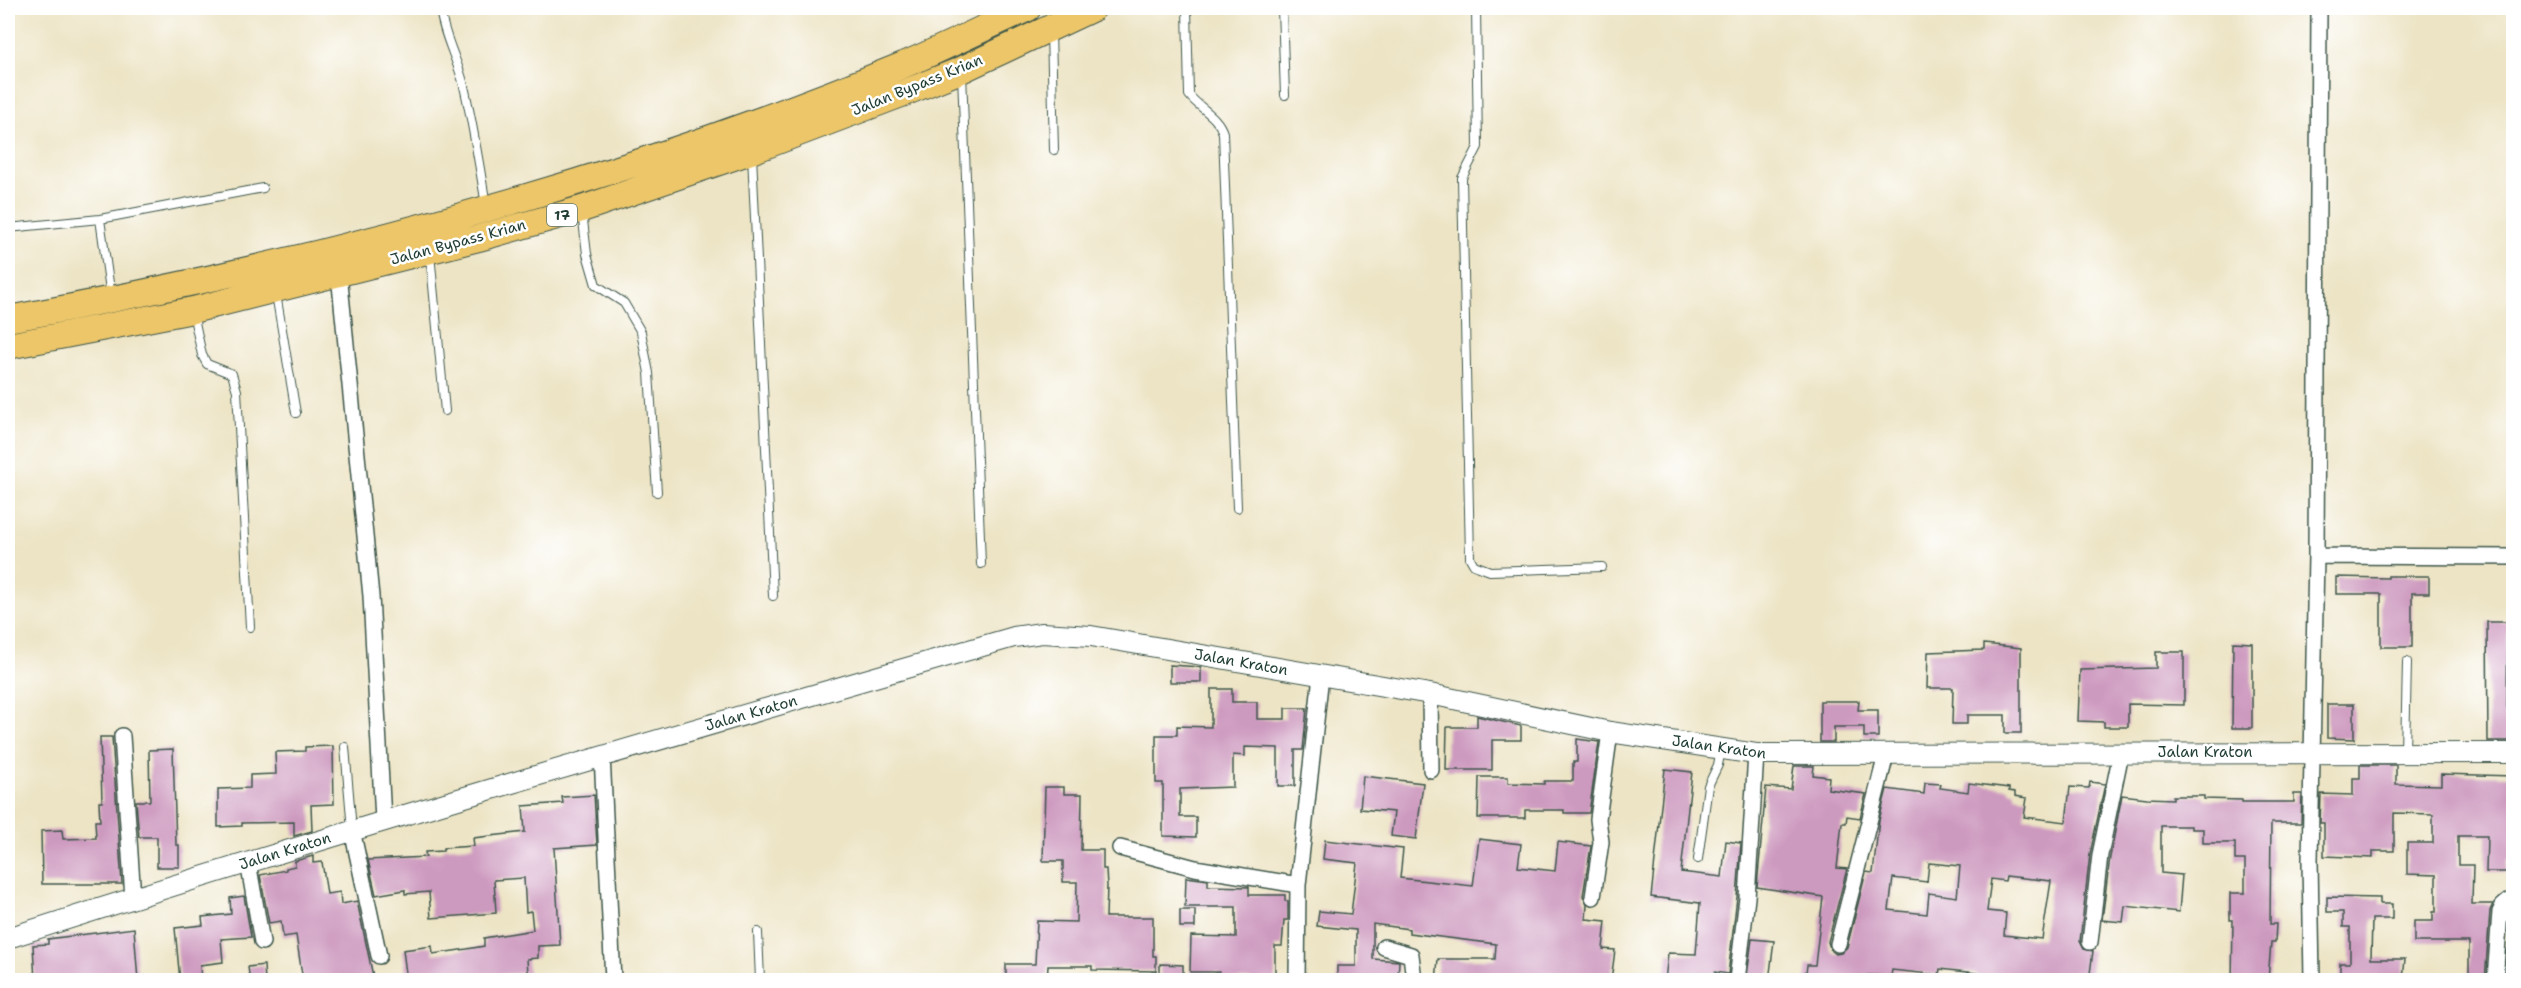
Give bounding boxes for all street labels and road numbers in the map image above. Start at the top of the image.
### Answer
street label: Jalan Bypass Krian [849,50,985,120]
road number: 17 [547,204,577,226]
street label: Jalan Bypass Krian [388,214,528,270]
street label: Jalan Kraton [1193,644,1289,680]
street label: Jalan Kraton [703,690,799,736]
street label: Jalan Kraton [1671,730,1767,764]
street label: Jalan Kraton [2158,742,2252,762]
street label: Jalan Kraton [237,828,333,874]

